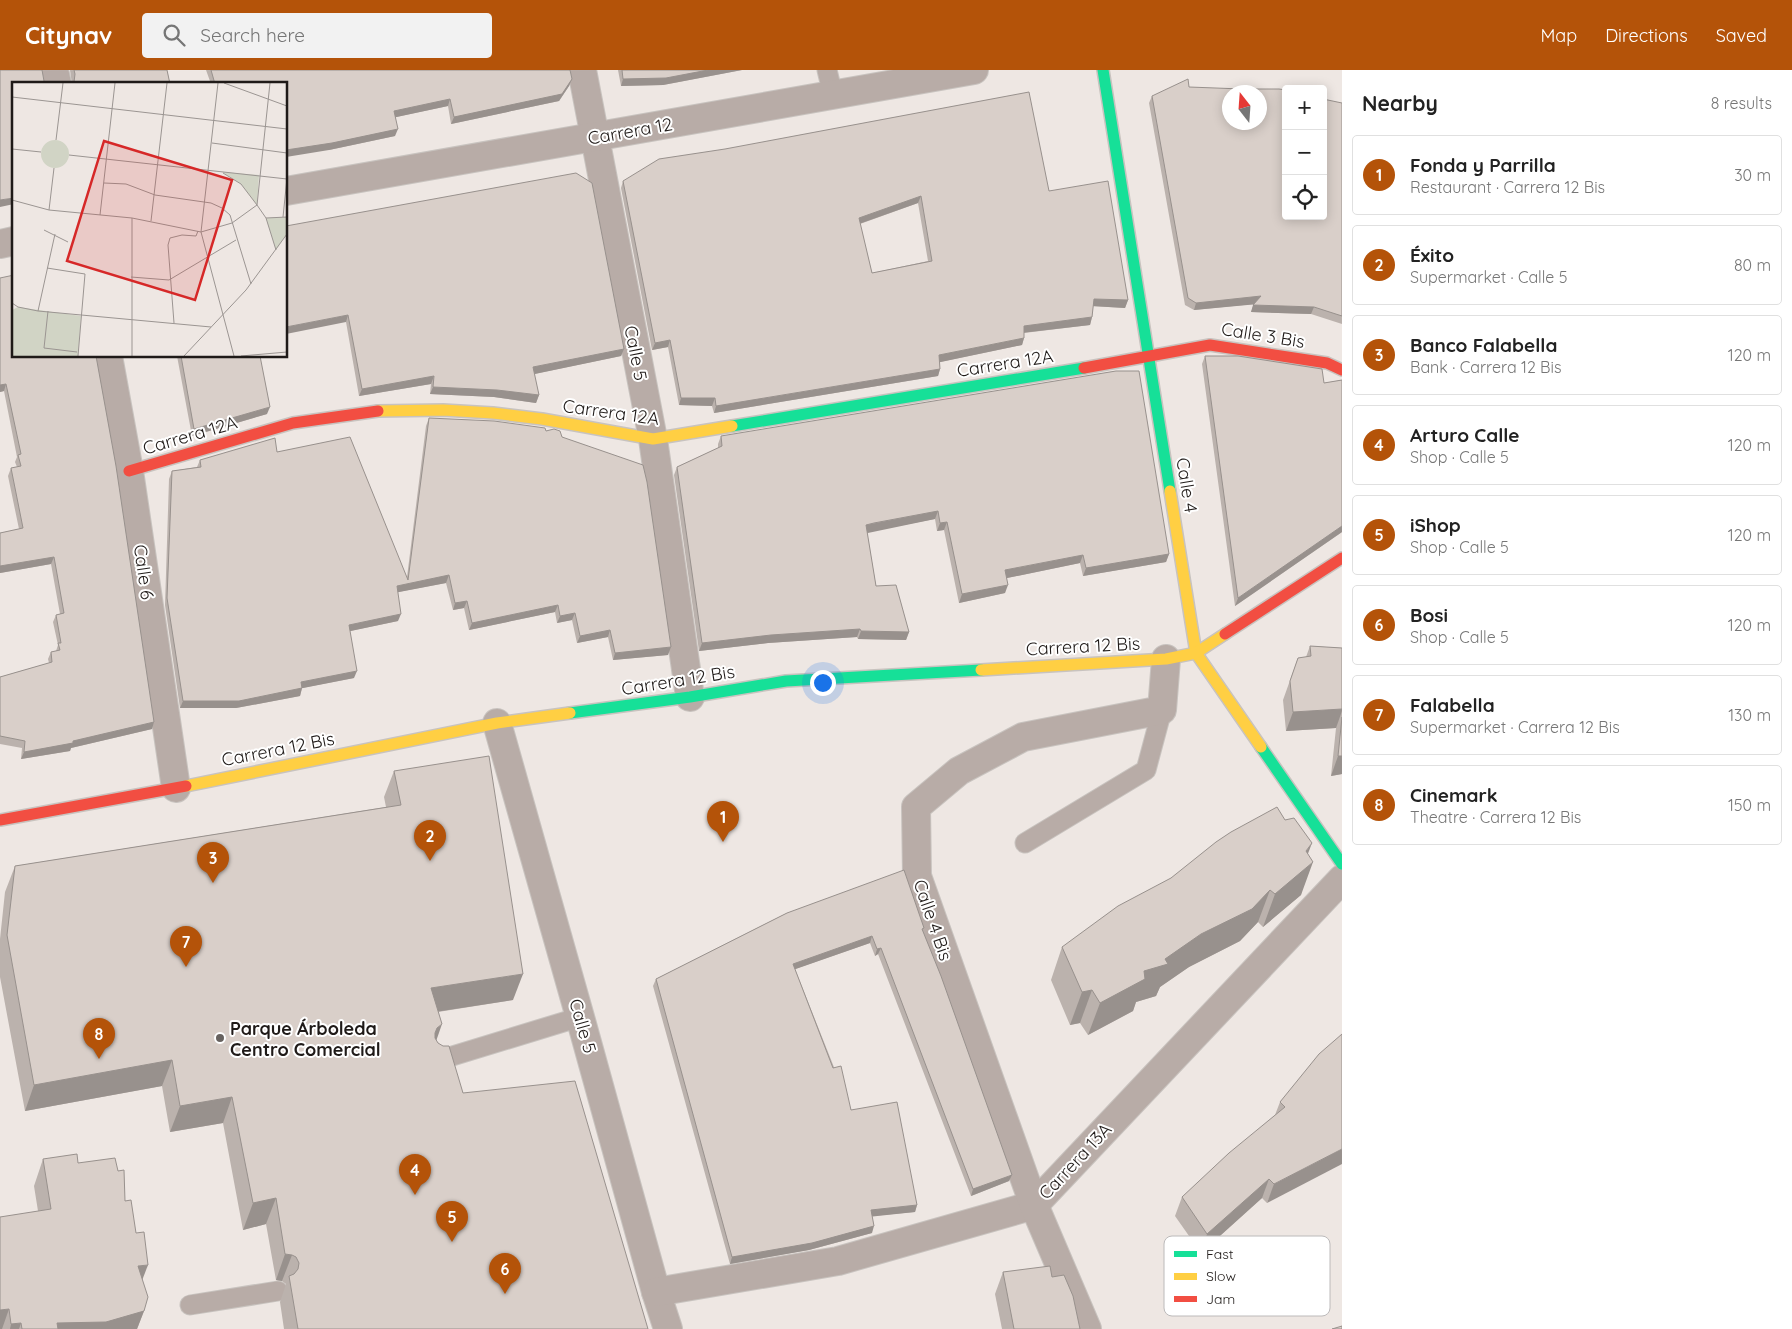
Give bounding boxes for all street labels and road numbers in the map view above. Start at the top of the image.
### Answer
street label: Carrera 12 [586,112,674,150]
street label: Calle 3 Bis [1220,317,1306,353]
street label: Calle 5 [619,323,653,383]
street label: Carrera 12A [955,344,1055,382]
street label: Carrera 12A [561,394,661,430]
street label: Carrera 12A [140,410,240,459]
street label: Calle 4 [1171,456,1203,514]
street label: Calle 6 [129,543,159,601]
street label: Carrera 12 Bis [1025,632,1141,660]
street label: Carrera 12 Bis [620,660,736,700]
street label: Carrera 12 Bis [220,727,336,771]
street label: Calle 4 Bis [908,876,958,964]
street label: Calle 5 [564,996,602,1056]
street label: Carrera 13A [1034,1118,1117,1204]

